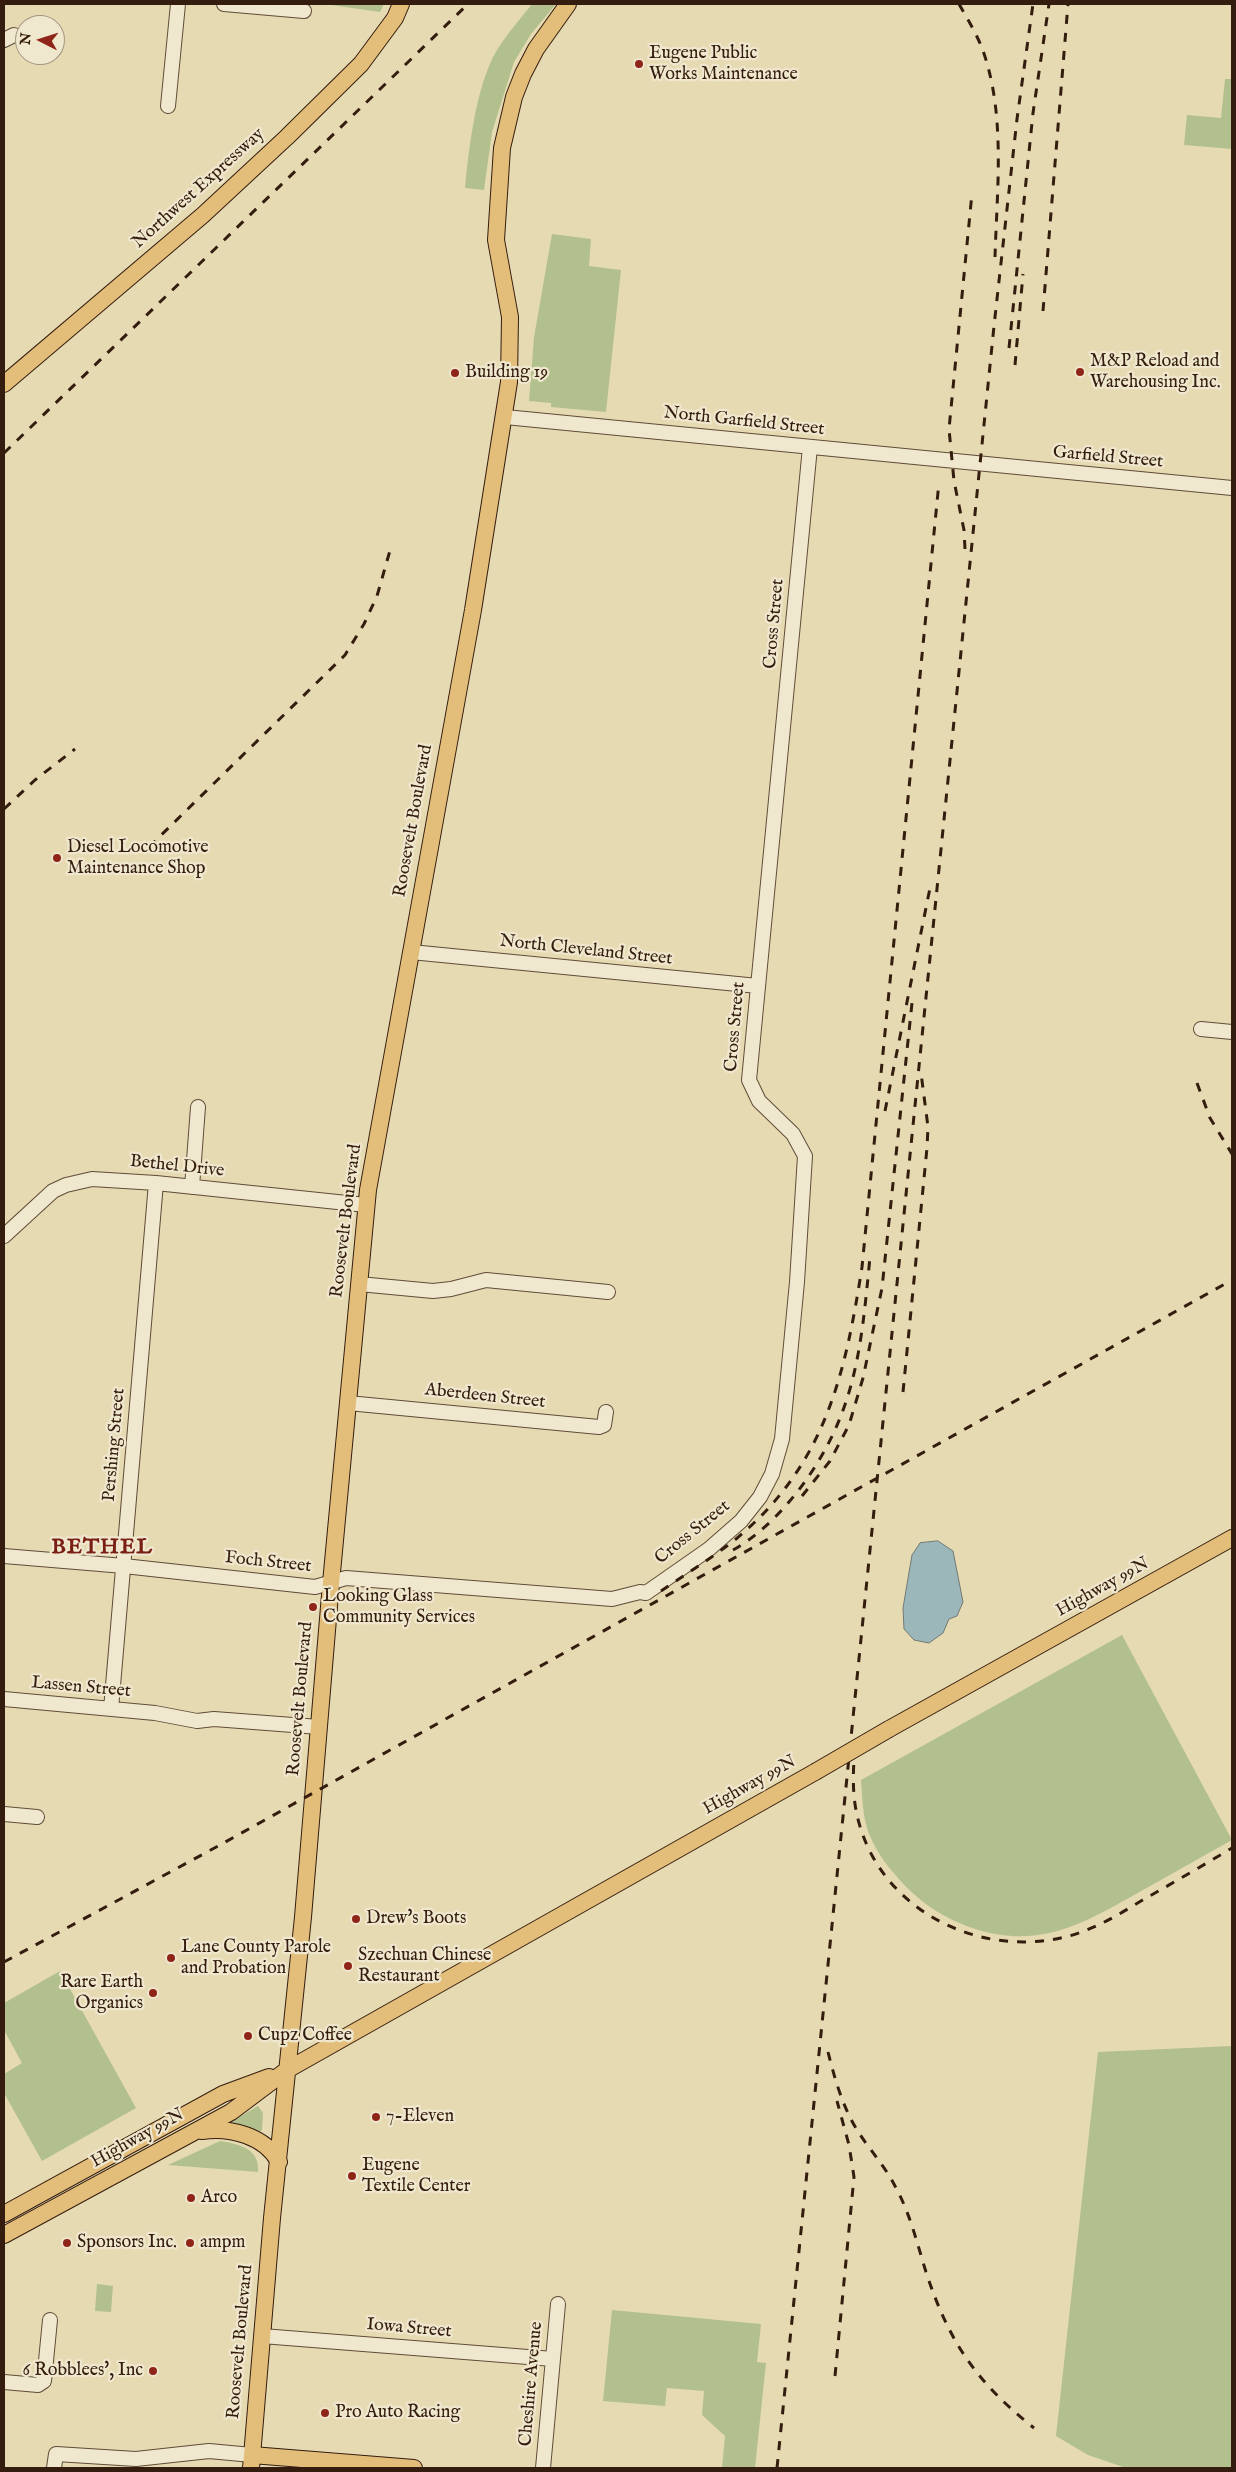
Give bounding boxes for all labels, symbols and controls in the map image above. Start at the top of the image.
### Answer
north arrow [15,15,65,65]
text: N [17,32,36,46]
place label: Eugene Public Works Maintenance [649,43,798,86]
marker: Eugene Public Works Maintenance [633,58,645,70]
street label: Northwest Expressway [129,124,269,254]
place label: M&P Reload and Warehousing Inc. [1090,351,1221,394]
place label: Building 19 [465,362,548,384]
marker: M&P Reload and Warehousing Inc. [1074,366,1086,378]
marker: Building 19 [449,367,461,379]
street label: North Garfield Street [663,403,825,441]
street label: Garfield Street [1052,442,1164,474]
street label: Cross Street [760,578,790,670]
street label: Roosevelt Boulevard [390,743,438,899]
place label: Diesel Locomotive Maintenance Shop [67,837,209,880]
marker: Diesel Locomotive Maintenance Shop [51,852,63,864]
street label: North Cleveland Street [499,931,673,971]
street label: Cross Street [721,981,751,1073]
street label: Roosevelt Boulevard [327,1143,367,1299]
street label: Bethel Drive [129,1151,225,1183]
street label: Aberdeen Street [424,1380,546,1414]
street label: Pershing Street [99,1387,131,1503]
street label: Cross Street [651,1496,735,1570]
district label: BETHEL [50,1535,154,1561]
street label: Foch Street [224,1548,312,1578]
street label: Highway 99N [1053,1554,1153,1622]
place label: Looking Glass Community Services [323,1586,475,1628]
marker: Looking Glass Community Services [307,1601,319,1613]
street label: Roosevelt Boulevard [283,1621,319,1777]
street label: Lassen Street [30,1673,132,1703]
street label: Highway 99N [700,1752,800,1820]
place label: Drew's Boots [366,1908,466,1930]
marker: Drew's Boots [350,1913,362,1925]
place label: Lane County Parole and Probation [181,1937,331,1980]
place label: Szechuan Chinese Restaurant [358,1945,491,1988]
marker: Lane County Parole and Probation [165,1952,177,1964]
marker: Szechuan Chinese Restaurant [342,1960,354,1972]
place label: Rare Earth Organics [60,1972,143,2015]
marker: Rare Earth Organics [147,1987,159,1999]
place label: Cupz Coffee [258,2025,352,2047]
marker: Cupz Coffee [242,2030,254,2042]
street label: Highway 99N [88,2105,188,2173]
place label: 7-Eleven [386,2106,454,2128]
marker: 7-Eleven [370,2111,382,2123]
place label: Eugene Textile Center [362,2155,470,2198]
marker: Eugene Textile Center [346,2170,358,2182]
place label: Arco [201,2187,237,2209]
marker: Arco [185,2192,197,2204]
place label: Sponsors Inc. [77,2232,177,2254]
place label: ampm [200,2232,245,2254]
marker: Sponsors Inc. [61,2237,73,2249]
marker: ampm [184,2237,196,2249]
street label: Roosevelt Boulevard [223,2264,259,2420]
street label: Iowa Street [366,2315,452,2343]
street label: Cheshire Avenue [516,2321,548,2447]
place label: 6 Robblees', Inc [23,2360,143,2382]
marker: 6 Robblees', Inc [147,2365,159,2377]
place label: Pro Auto Racing [335,2402,460,2424]
marker: Pro Auto Racing [319,2407,331,2419]

